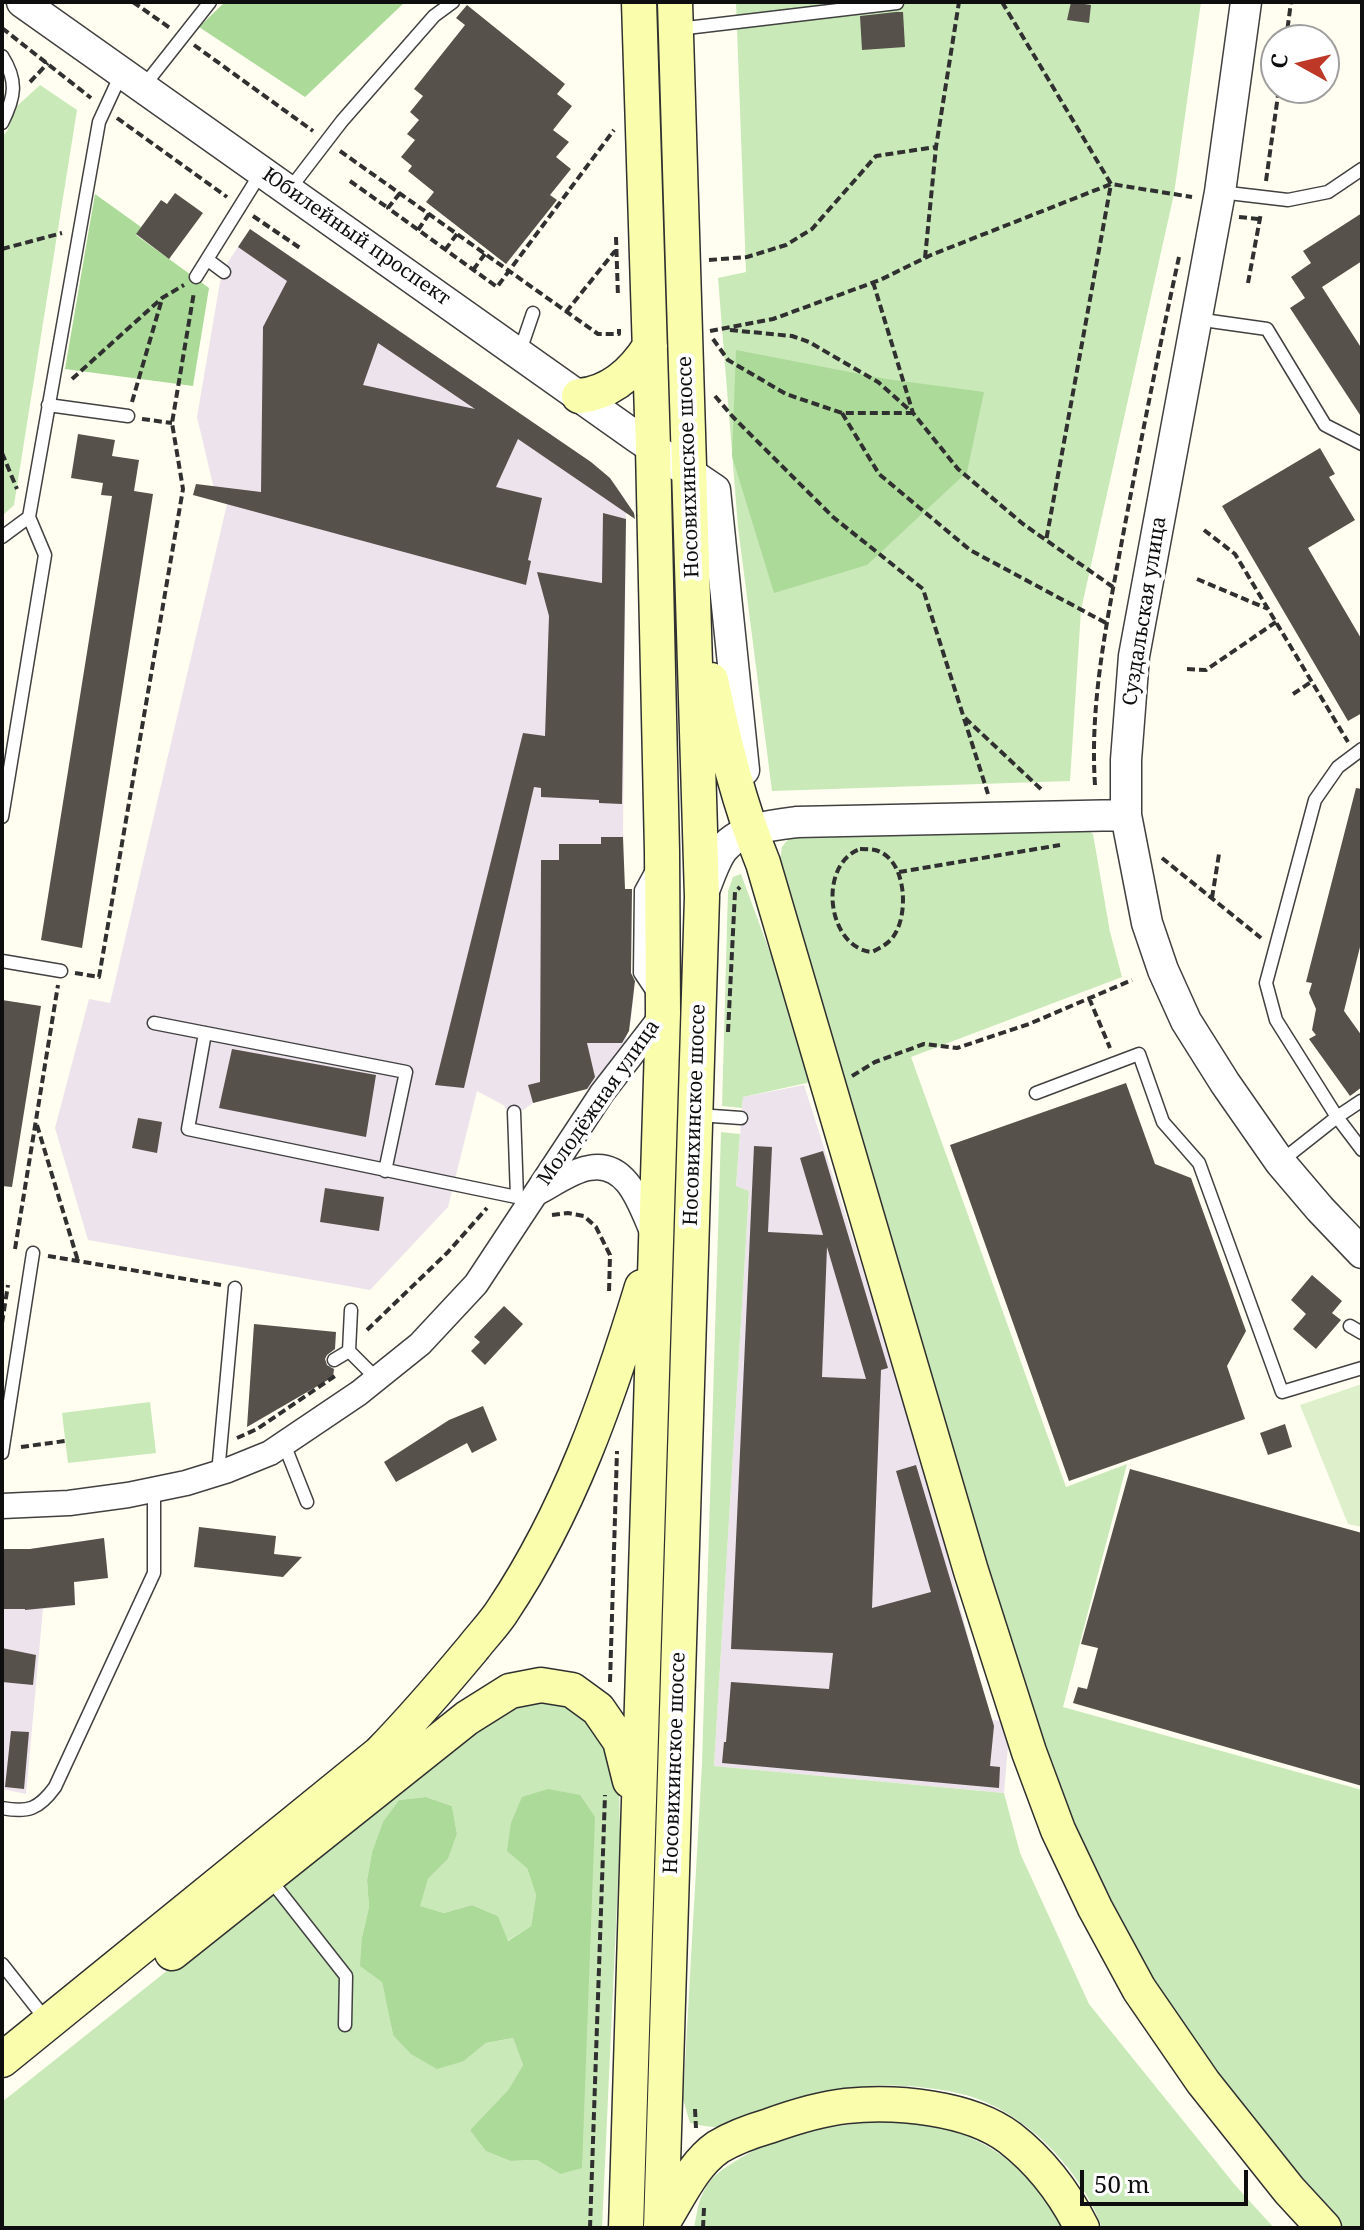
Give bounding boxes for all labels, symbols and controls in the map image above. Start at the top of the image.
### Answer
north arrow [1260,24,1340,104]
text: С [1262,52,1294,70]
street label: Юбилейный проспект [257,163,455,311]
street label: Носовихинское шоссе [673,356,705,578]
street label: Суздальская улица [1118,515,1172,707]
street label: Носовихинское шоссе [679,1004,711,1226]
street label: Молодёжная улица [533,1016,665,1190]
street label: Носовихинское шоссе [659,1652,691,1874]
scale bar [1084,2154,1252,2204]
text: 50 m [1094,2167,1150,2200]

